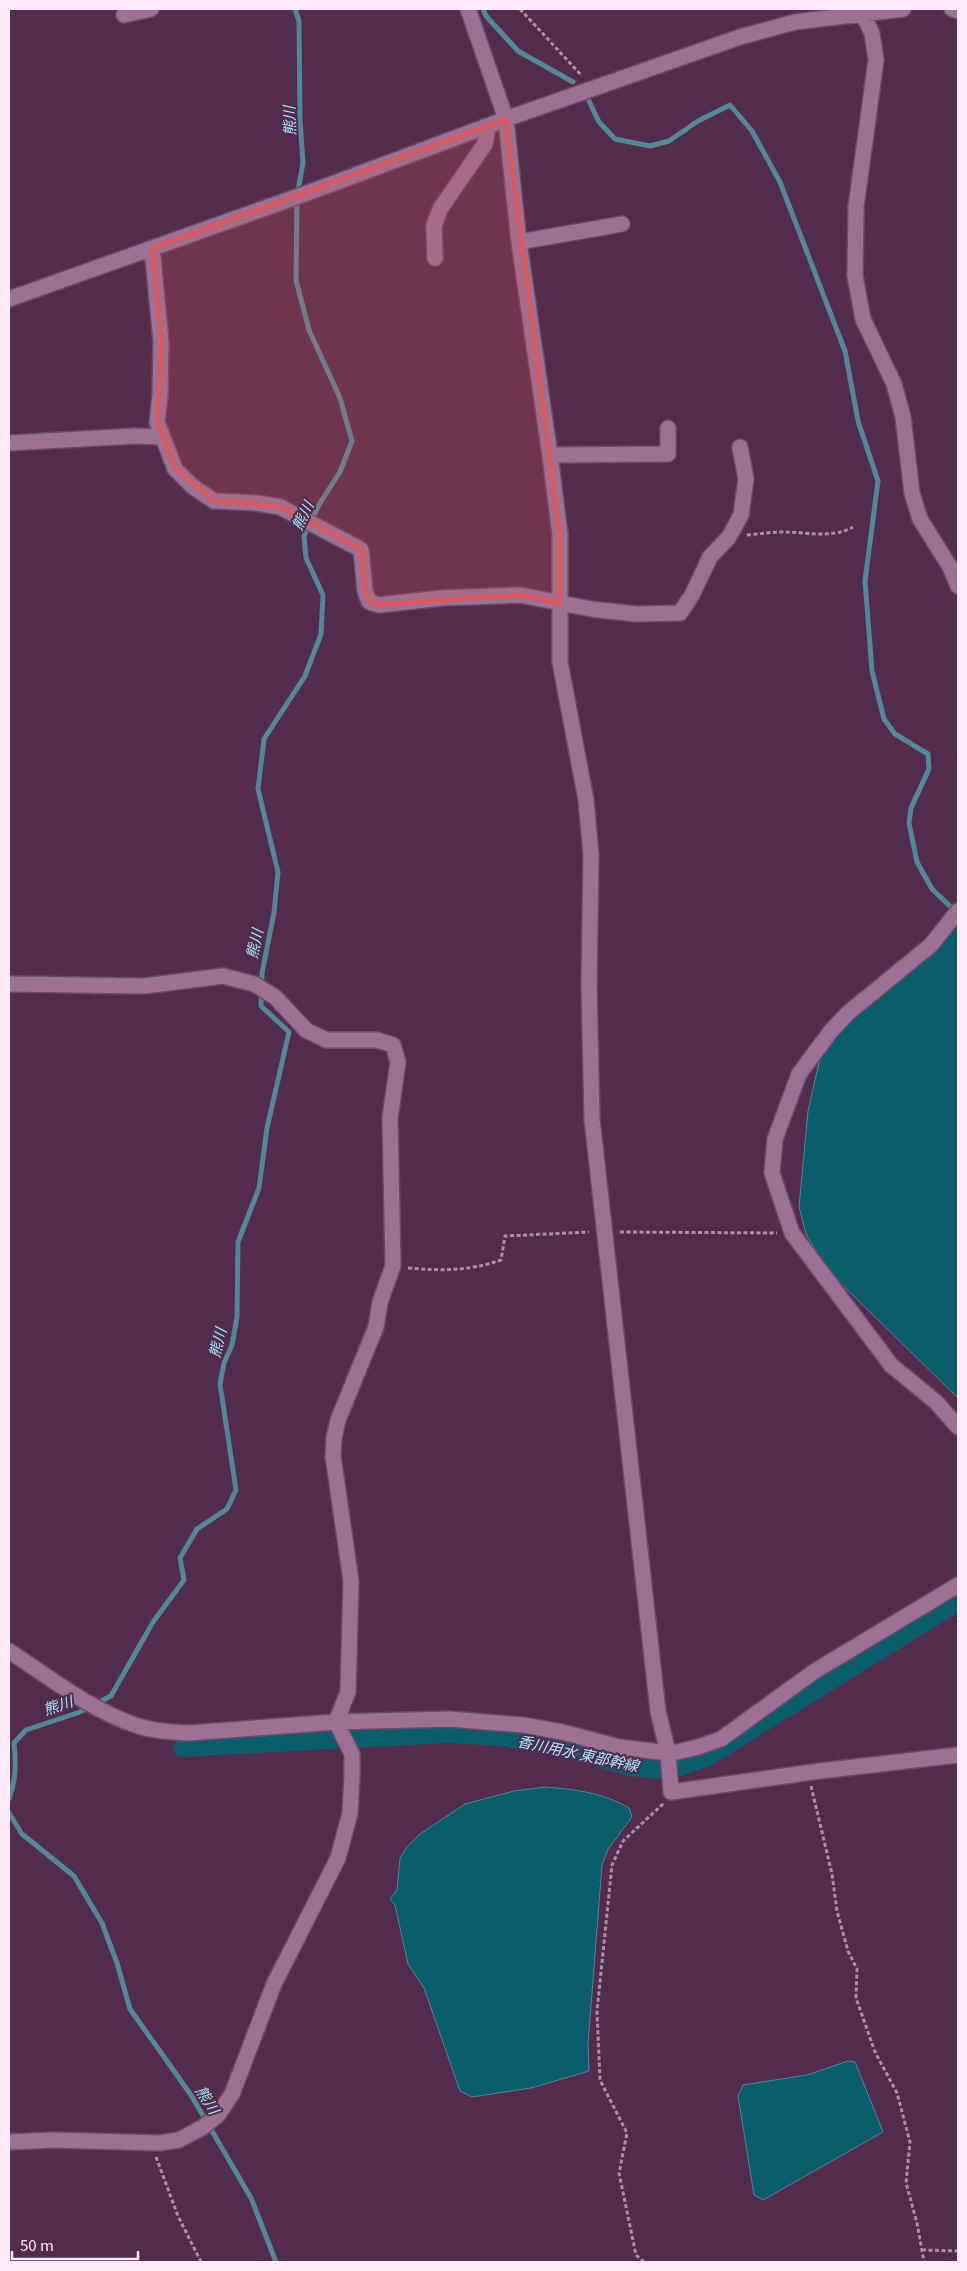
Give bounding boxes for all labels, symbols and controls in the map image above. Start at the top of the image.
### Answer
water label: 熊川 [277,104,300,136]
water label: 熊川 [286,495,319,533]
water label: 熊川 [240,925,267,961]
water label: 熊川 [203,1324,231,1360]
water label: 熊川 [40,1689,77,1719]
water label: 香川用水 東部幹線 [516,1729,643,1776]
water label: 熊川 [191,2081,226,2119]
scale bar [12,2228,139,2260]
text: 50 m [20,2234,54,2255]

